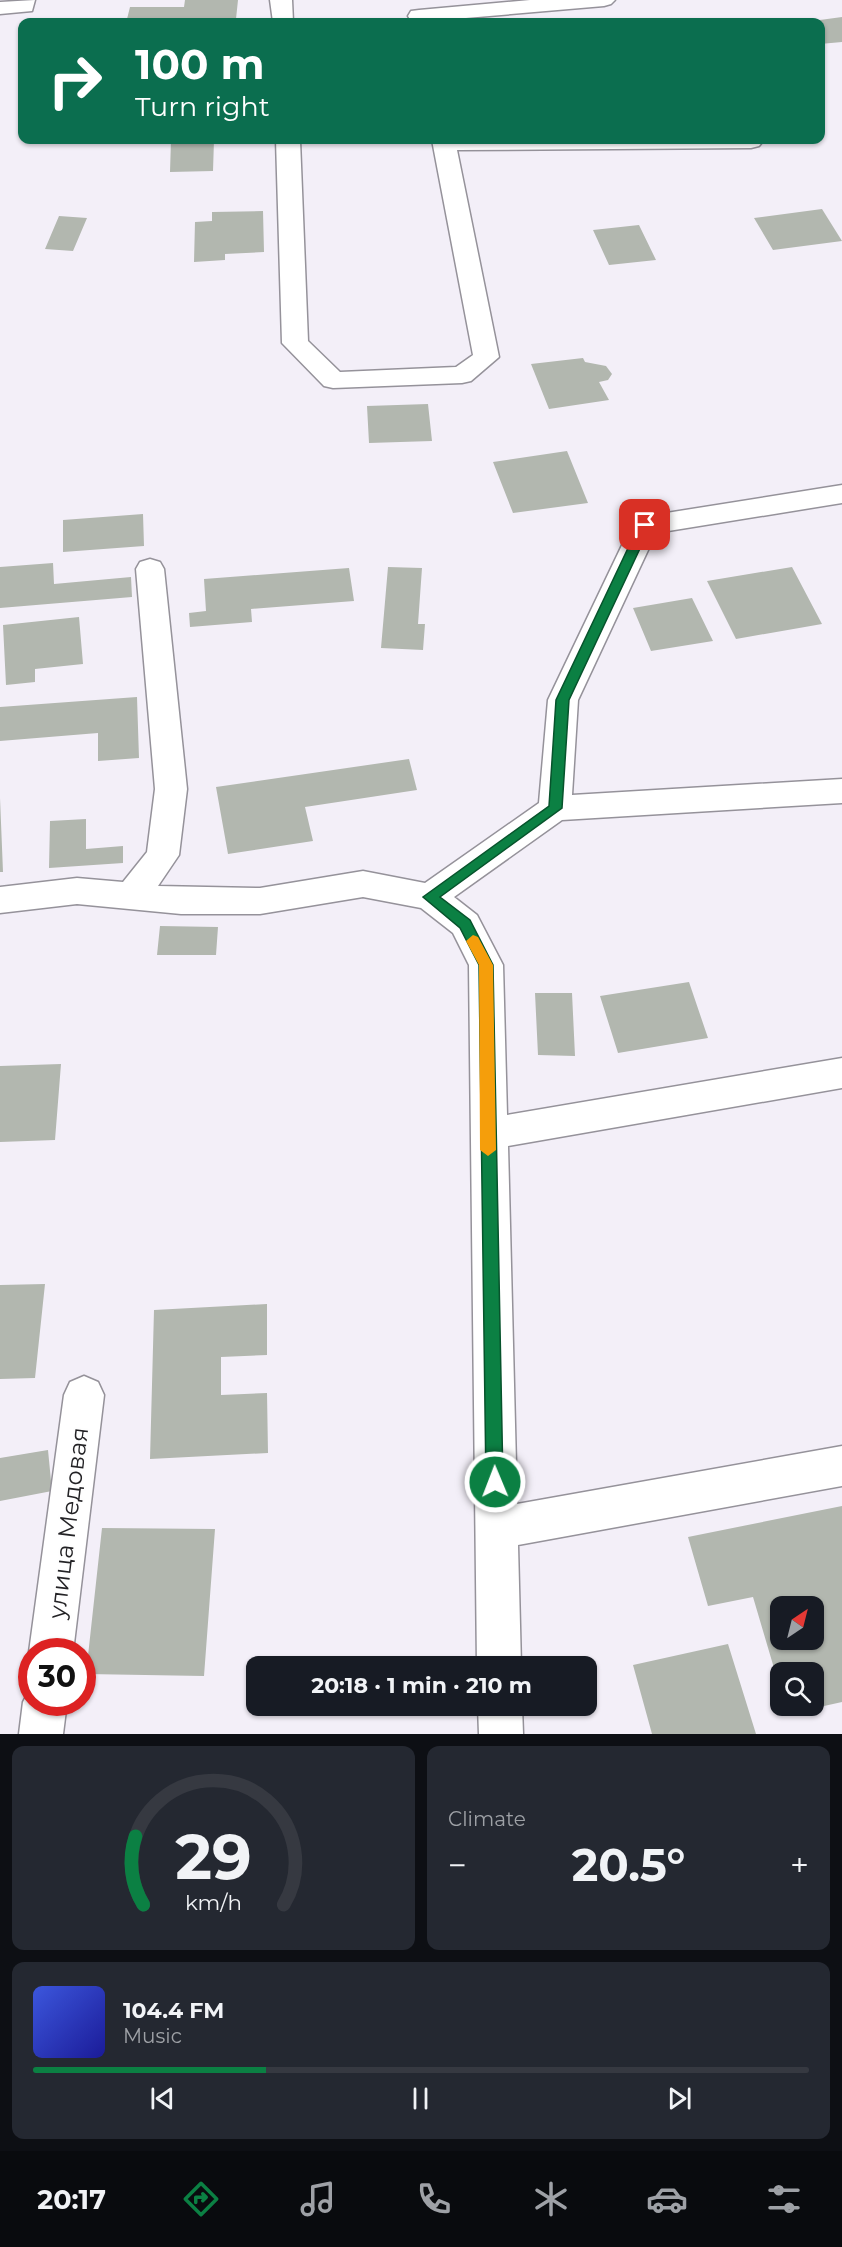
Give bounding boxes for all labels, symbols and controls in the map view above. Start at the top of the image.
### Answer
text: 100 m [135,38,264,90]
icon: right [36,42,114,120]
text: Turn right [135,90,270,123]
pin [619,499,670,550]
icon: arrive [628,508,661,541]
street label: улица Медовая [42,1425,94,1622]
position arrow [463,1450,527,1514]
north arrow [770,1596,824,1650]
map controls [770,1596,824,1716]
speed limit sign: 30 [18,1638,96,1716]
button: search [770,1662,824,1716]
text: 20:18 · 1 min · 210 m [311,1672,532,1699]
text: Climate [448,1807,526,1831]
text: 29 [175,1819,252,1895]
text: 20.5° [572,1837,685,1892]
text: − [448,1845,467,1885]
text: + [790,1845,809,1885]
text: km/h [185,1889,242,1915]
text: 104.4 FM [123,1997,224,2024]
text: Music [123,2024,182,2048]
icon: previous [146,2082,179,2115]
icon: pause [404,2082,437,2115]
icon: next [663,2082,696,2115]
icon: directions [180,2178,222,2220]
icon: music [297,2178,339,2220]
icon: phone [413,2178,455,2220]
icon: climate [530,2178,572,2220]
icon: car [646,2178,688,2220]
icon: filters [763,2178,805,2220]
text: 20:17 [37,2183,106,2216]

